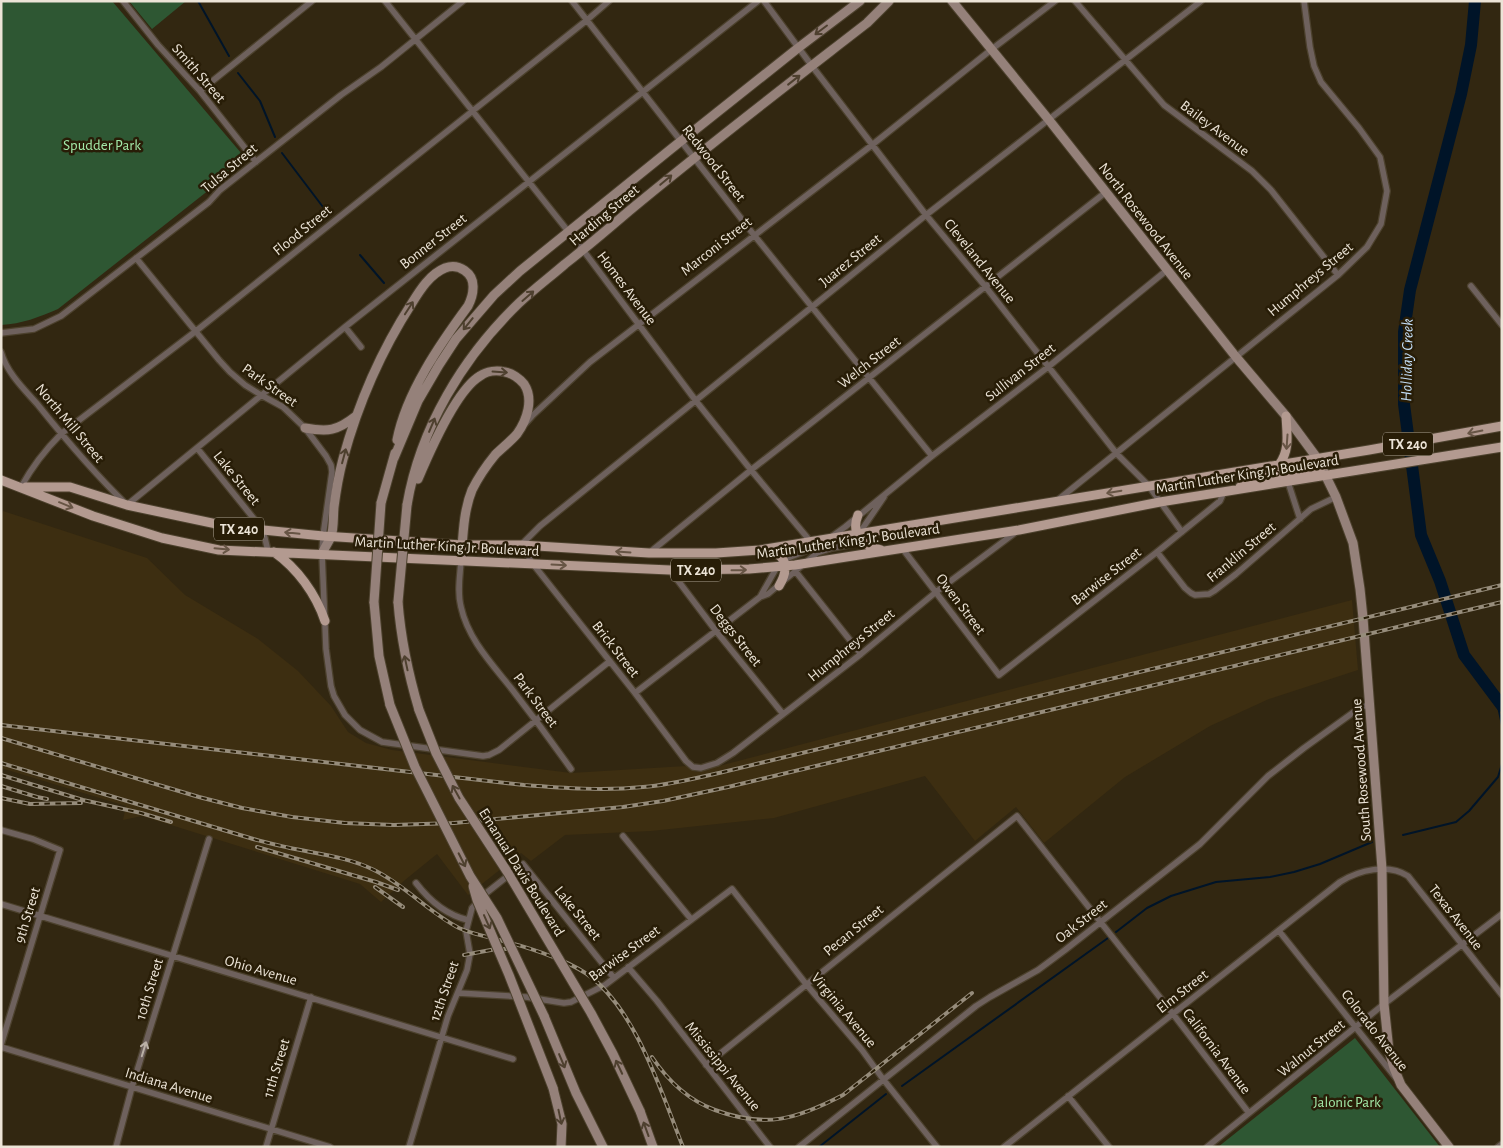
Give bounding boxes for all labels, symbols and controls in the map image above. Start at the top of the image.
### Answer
one-way arrow [814,25,828,35]
street label: Smith Street [169,41,228,106]
one-way arrow [787,75,801,85]
street label: Bailey Avenue [1178,98,1252,159]
street label: Redwood Street [679,122,748,205]
park label: Spudder Park [63,138,141,153]
street label: Tulsa Street [199,141,260,196]
street label: North Rosewood Avenue [1096,160,1196,282]
one-way arrow [659,175,672,186]
street label: Harding Street [567,182,642,249]
street label: Flood Street [270,202,335,258]
street label: Bonner Street [397,211,470,272]
street label: Marconi Street [678,214,755,279]
street label: Cleveland Avenue [941,216,1018,306]
street label: Juarez Street [817,231,884,290]
street label: Humphreys Street [1265,239,1356,319]
street label: Homes Avenue [594,249,659,328]
one-way arrow [521,290,534,301]
one-way arrow [403,301,414,315]
one-way arrow [463,318,474,331]
water label: Holliday Creek [1398,318,1416,402]
street label: Welch Street [835,333,904,391]
street label: Sullivan Street [983,340,1058,404]
street label: Park Street [239,361,300,410]
one-way arrow [492,367,508,377]
street label: North Mill Street [32,381,107,466]
one-way arrow [428,418,438,433]
one-way arrow [1467,427,1483,437]
road number: TX 240 [1383,432,1433,456]
one-way arrow [1282,433,1291,449]
street label: Lake Street [210,449,263,508]
one-way arrow [340,449,349,465]
street label: Martin Luther King Jr. Boulevard [1155,453,1340,496]
one-way arrow [1106,487,1122,497]
one-way arrow [58,501,73,510]
road number: TX 240 [214,518,264,540]
street label: Franklin Street [1204,519,1279,585]
street label: Martin Luther King Jr. Boulevard [755,521,941,562]
one-way arrow [284,528,300,538]
street label: Martin Luther King Jr. Boulevard [354,534,540,559]
one-way arrow [213,544,229,554]
street label: Barwise Street [1069,545,1144,608]
one-way arrow [616,547,632,556]
road number: TX 240 [671,558,721,582]
one-way arrow [550,561,566,570]
one-way arrow [730,565,746,574]
street label: Owen Street [933,571,988,638]
street label: Deggs Street [707,601,765,669]
street label: Humphreys Street [805,606,898,685]
street label: Brick Street [589,618,642,680]
one-way arrow [401,655,411,671]
street label: Park Street [510,670,561,730]
street label: South Rosewood Avenue [1349,698,1374,842]
one-way arrow [451,784,461,799]
street label: Emanual Davis Boulevard [476,806,567,939]
one-way arrow [457,853,467,868]
street label: Texas Avenue [1426,882,1486,953]
street label: Lake Street [551,884,604,943]
street label: 9th Street [12,885,43,945]
street label: Oak Street [1053,897,1110,946]
street label: Pecan Street [821,902,886,959]
one-way arrow [482,914,492,929]
street label: Barwise Street [586,923,663,984]
street label: Ohio Avenue [223,953,299,988]
street label: 10th Street [133,956,166,1022]
street label: 12th Street [427,959,462,1023]
street label: Elm Street [1154,967,1211,1016]
street label: Virginia Avenue [808,970,879,1051]
street label: Colorado Avenue [1338,987,1411,1074]
street label: California Avenue [1180,1006,1254,1097]
street label: Walnut Street [1275,1017,1348,1080]
street label: Mississippi Avenue [682,1019,763,1114]
street label: 11th Street [260,1037,293,1099]
one-way arrow [139,1042,149,1058]
one-way arrow [558,1053,568,1068]
one-way arrow [614,1060,623,1075]
street label: Indiana Avenue [123,1065,214,1106]
park label: Jalonic Park [1313,1095,1381,1110]
one-way arrow [555,1109,565,1125]
one-way arrow [641,1122,650,1137]

